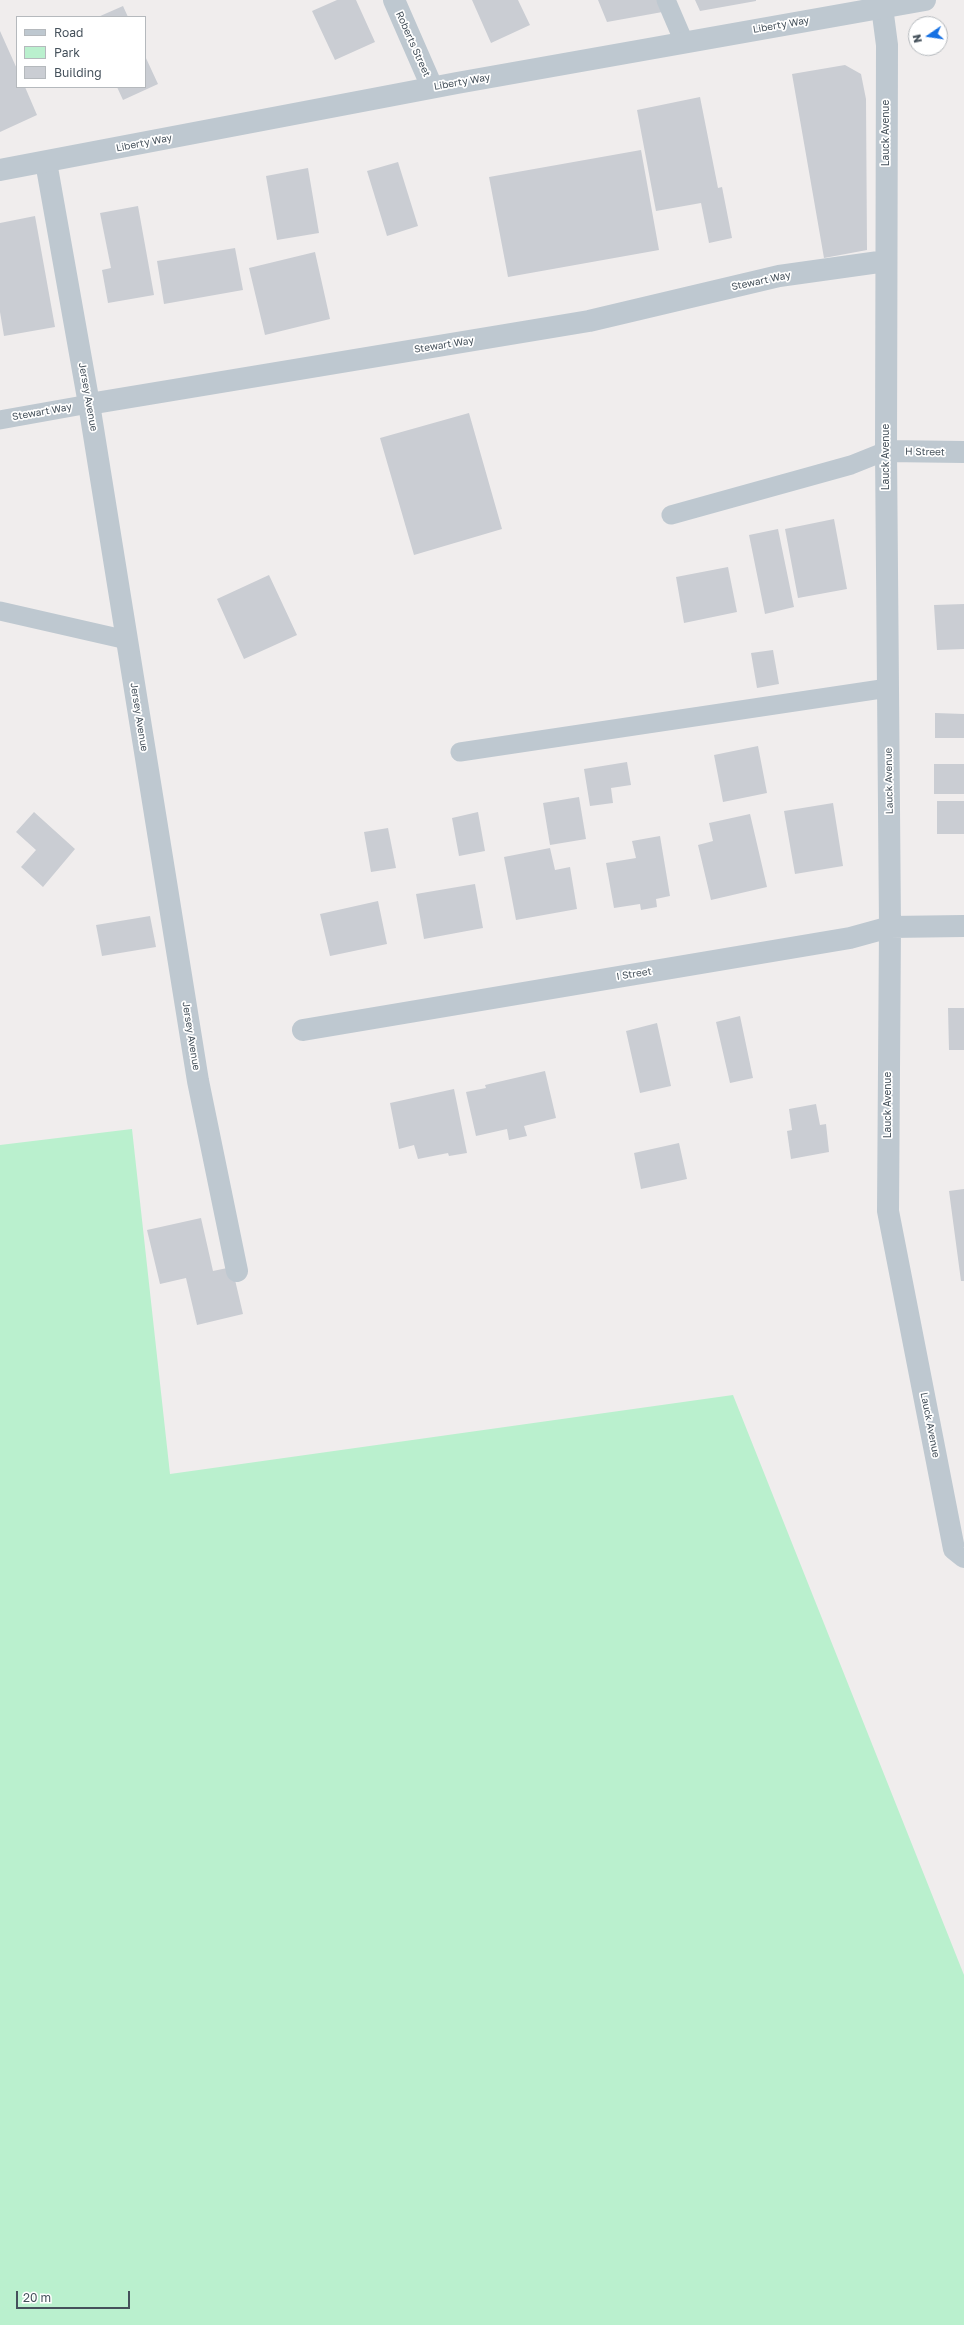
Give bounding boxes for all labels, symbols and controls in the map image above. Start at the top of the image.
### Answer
street label: Roberts Street [393,10,433,78]
street label: Liberty Way [752,14,810,36]
legend [16,16,146,88]
north arrow [908,16,948,56]
text: Road [54,25,83,40]
text: N [910,33,924,44]
text: Park [54,45,80,60]
text: Building [54,65,102,80]
street label: Liberty Way [433,71,491,93]
street label: Lauck Avenue [880,100,892,166]
street label: Liberty Way [115,132,173,154]
street label: Stewart Way [730,269,792,293]
street label: Stewart Way [413,334,475,356]
street label: Jersey Avenue [76,362,100,432]
street label: Stewart Way [11,401,73,423]
street label: Lauck Avenue [880,424,892,490]
street label: H Street [905,446,945,458]
street label: Jersey Avenue [128,682,150,752]
street label: Lauck Avenue [882,748,896,814]
street label: I Street [616,965,652,983]
street label: Jersey Avenue [180,1001,202,1071]
street label: Lauck Avenue [882,1072,894,1138]
street label: Lauck Avenue [918,1391,942,1459]
scale bar [18,2283,132,2309]
text: 20 m [23,2290,51,2305]

